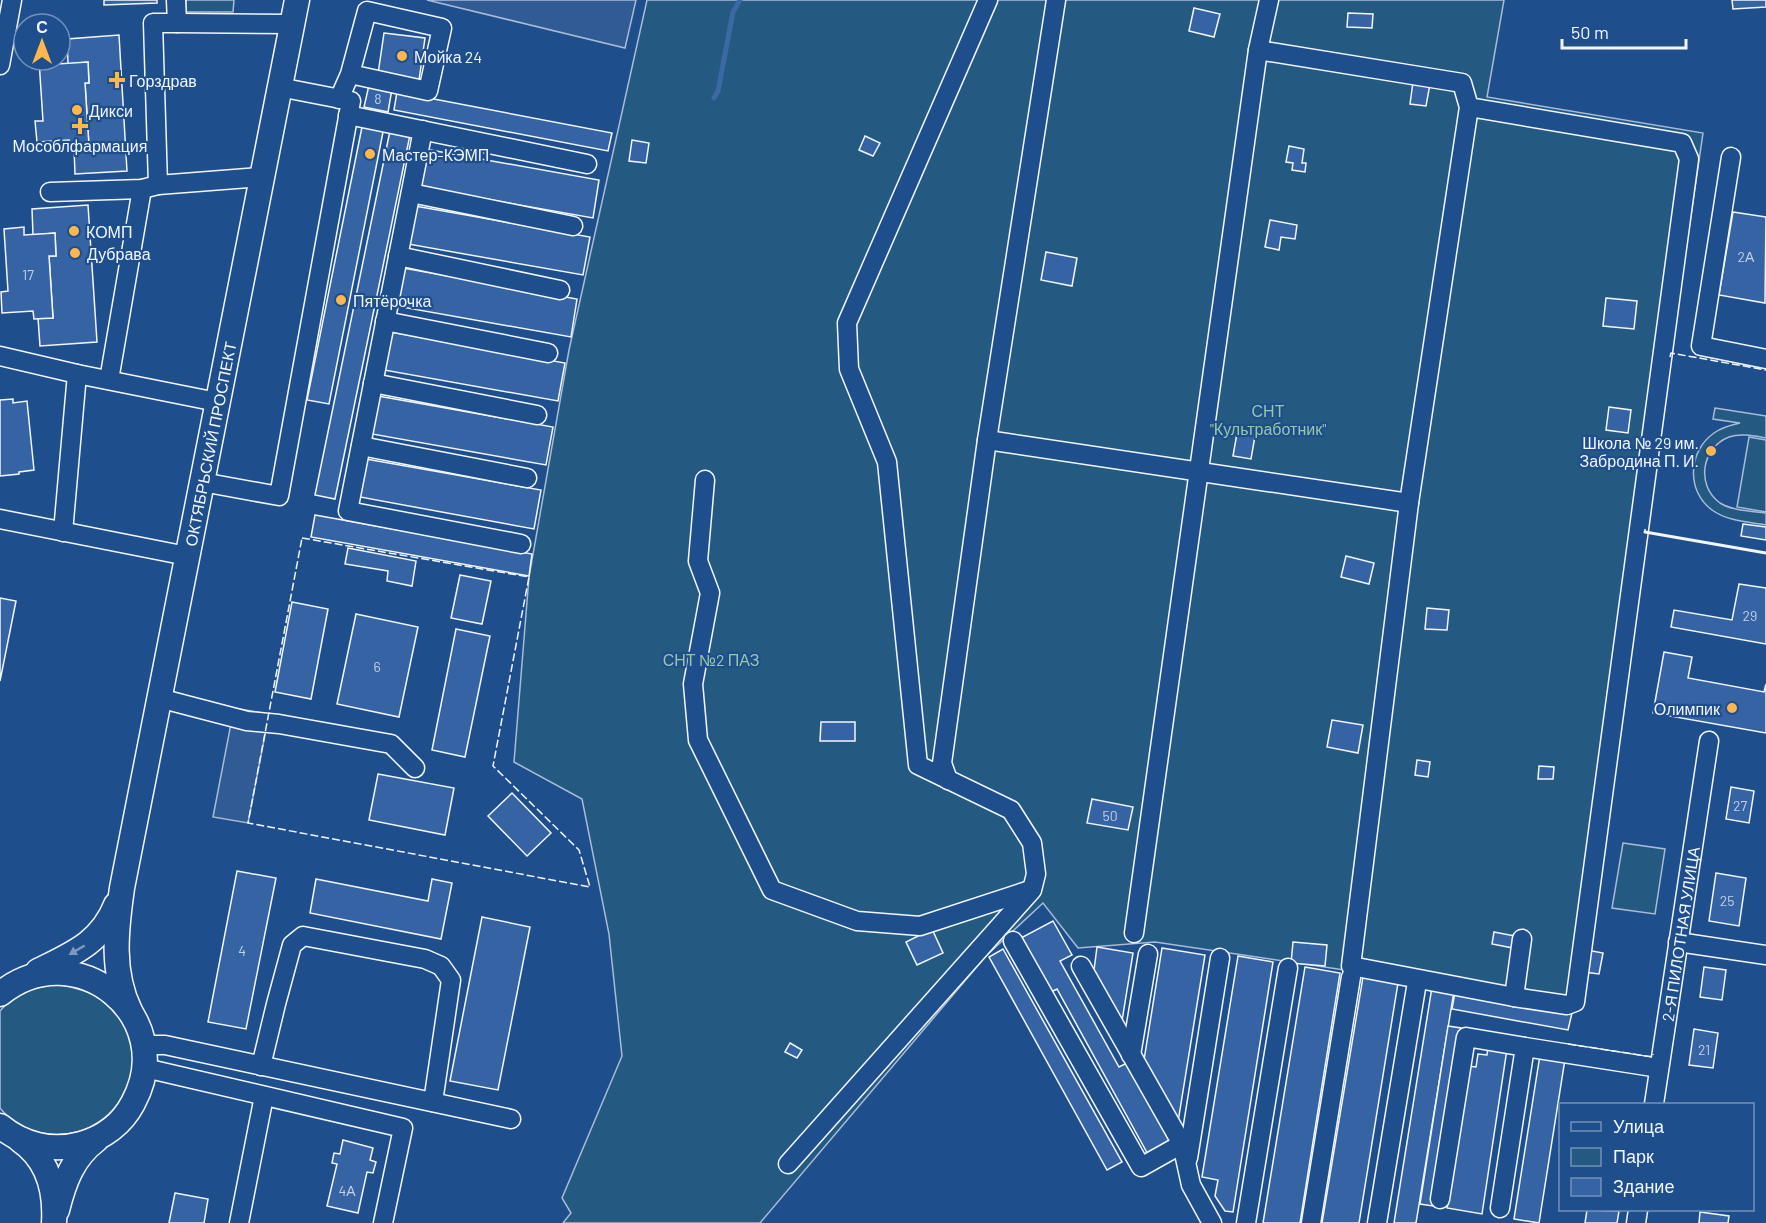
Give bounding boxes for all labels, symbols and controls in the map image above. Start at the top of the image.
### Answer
north arrow [12,12,72,72]
scale bar [1562,12,1686,50]
text: С [36,17,48,36]
text: 50 m [1571,21,1609,43]
place label: Мойка 24 [414,47,482,66]
marker: Мойка 24 [395,49,409,63]
place label: Горздрав [129,71,197,90]
marker: Горздрав [110,73,124,87]
house number: 8 [374,90,382,107]
place label: Дикси [89,101,133,120]
marker: Дикси [70,103,84,117]
marker: Мособлфармация [73,119,87,133]
place label: Мособлфармация [13,136,147,155]
place label: Мастер-КЭМП [382,145,489,164]
marker: Мастер-КЭМП [363,147,377,161]
place label: КОМП [86,222,132,241]
marker: КОМП [67,224,81,238]
place label: Дубрава [87,244,151,263]
marker: Дубрава [68,246,82,260]
house number: 2А [1738,248,1755,265]
house number: 17 [22,266,34,283]
place label: Пятёрочка [353,291,432,310]
marker: Пятёрочка [334,293,348,307]
street label: ОКТЯБРЬСКИЙ ПРОСПЕКТ [180,340,239,548]
park label: СНТ "Культработник" [1210,401,1326,438]
place label: Школа № 29 им. Забродина П. И. [1580,433,1699,470]
marker: Школа № 29 им. Забродина П. И. [1704,444,1718,458]
house number: 29 [1743,607,1757,624]
park label: СНТ №2 ПАЗ [663,650,759,669]
house number: 6 [373,658,381,675]
place label: Олимпик [1654,699,1721,718]
marker: Олимпик [1725,701,1739,715]
house number: 27 [1733,797,1747,814]
house number: 50 [1102,807,1118,824]
street label: 2-Я ПИЛОТНАЯ УЛИЦА [1657,845,1702,1023]
house number: 25 [1720,892,1734,909]
house number: 4 [238,942,246,959]
one-way arrow [69,945,85,956]
house number: 21 [1698,1041,1710,1058]
legend [1559,1103,1754,1211]
text: Улица [1613,1115,1665,1137]
text: Парк [1613,1145,1654,1167]
text: Здание [1613,1175,1674,1197]
house number: 4А [338,1182,356,1199]

